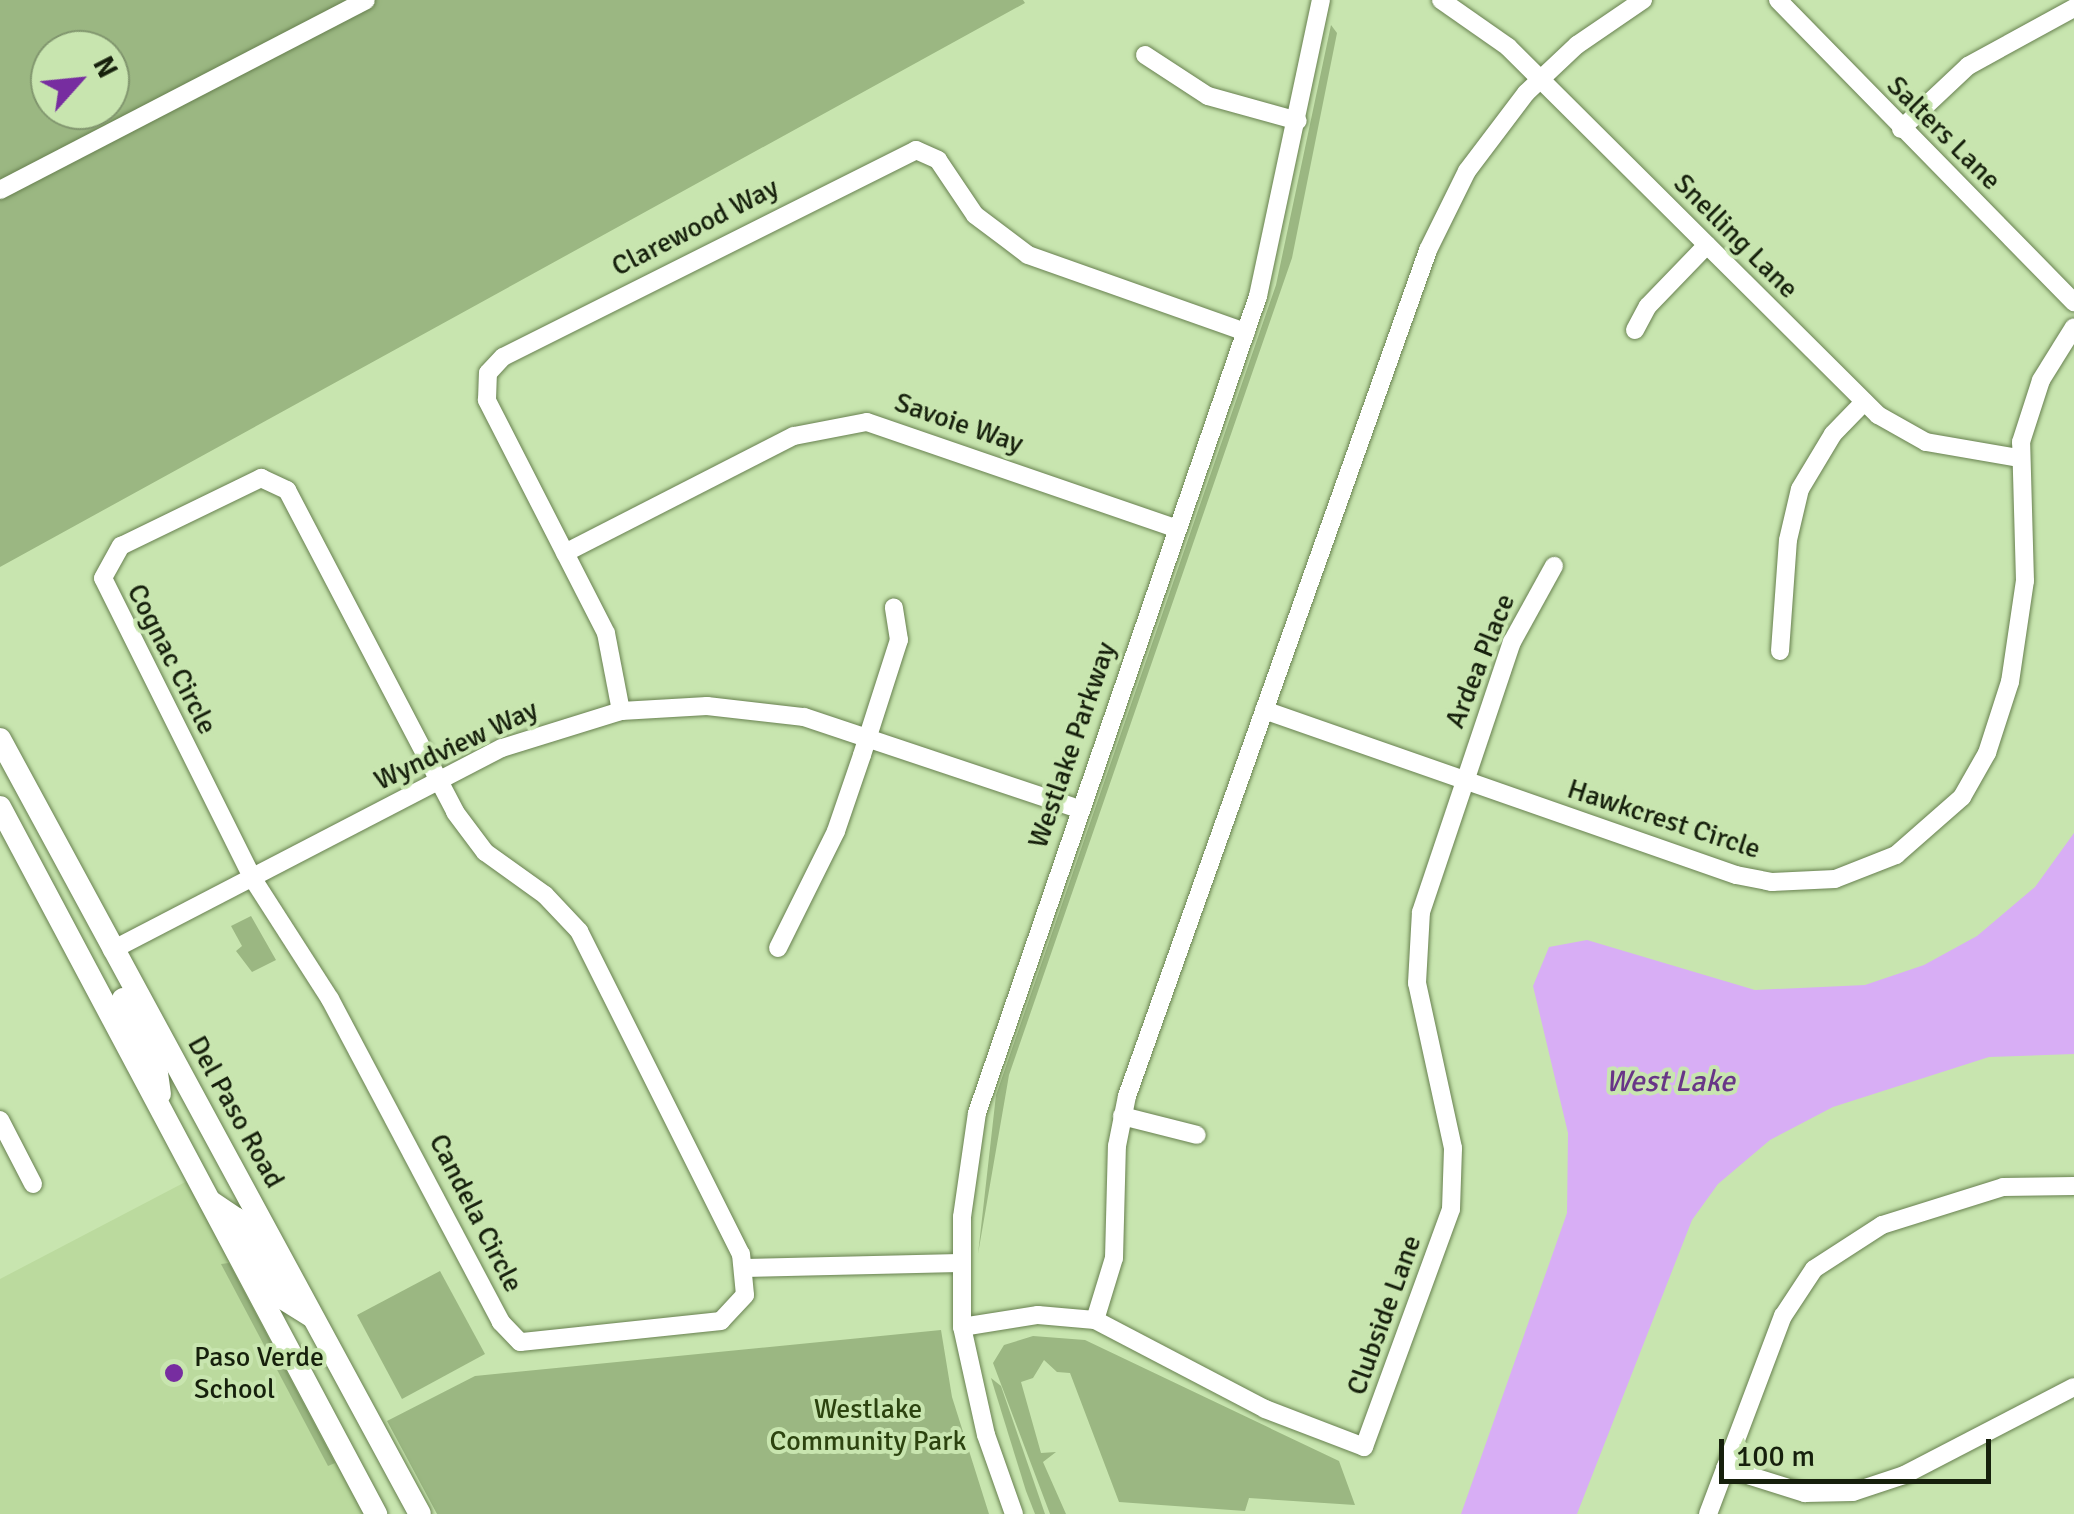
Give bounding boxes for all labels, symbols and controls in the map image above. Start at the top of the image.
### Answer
north arrow [30,30,130,130]
text: N [85,51,125,84]
street label: Salters Lane [1880,69,2008,197]
street label: Snelling Lane [1667,167,1805,305]
street label: Clarewood Way [606,171,784,283]
street label: Savoie Way [890,385,1028,461]
street label: Cognac Circle [120,578,224,740]
street label: Ardea Place [1438,589,1522,733]
street label: Westlake Parkway [1021,638,1123,852]
street label: Wyndview Way [369,692,543,798]
street label: Hawkcrest Circle [1563,772,1765,866]
street label: Del Paso Road [180,1030,292,1194]
water label: West Lake [1605,1064,1735,1100]
street label: Candela Circle [422,1128,530,1298]
street label: Clubside Lane [1340,1231,1428,1399]
place label: Paso Verde School [194,1340,324,1406]
marker: Paso Verde School [163,1362,185,1384]
park label: Westlake Community Park [770,1392,966,1458]
scale bar [1724,1419,1996,1481]
text: 100 m [1736,1438,1815,1475]

